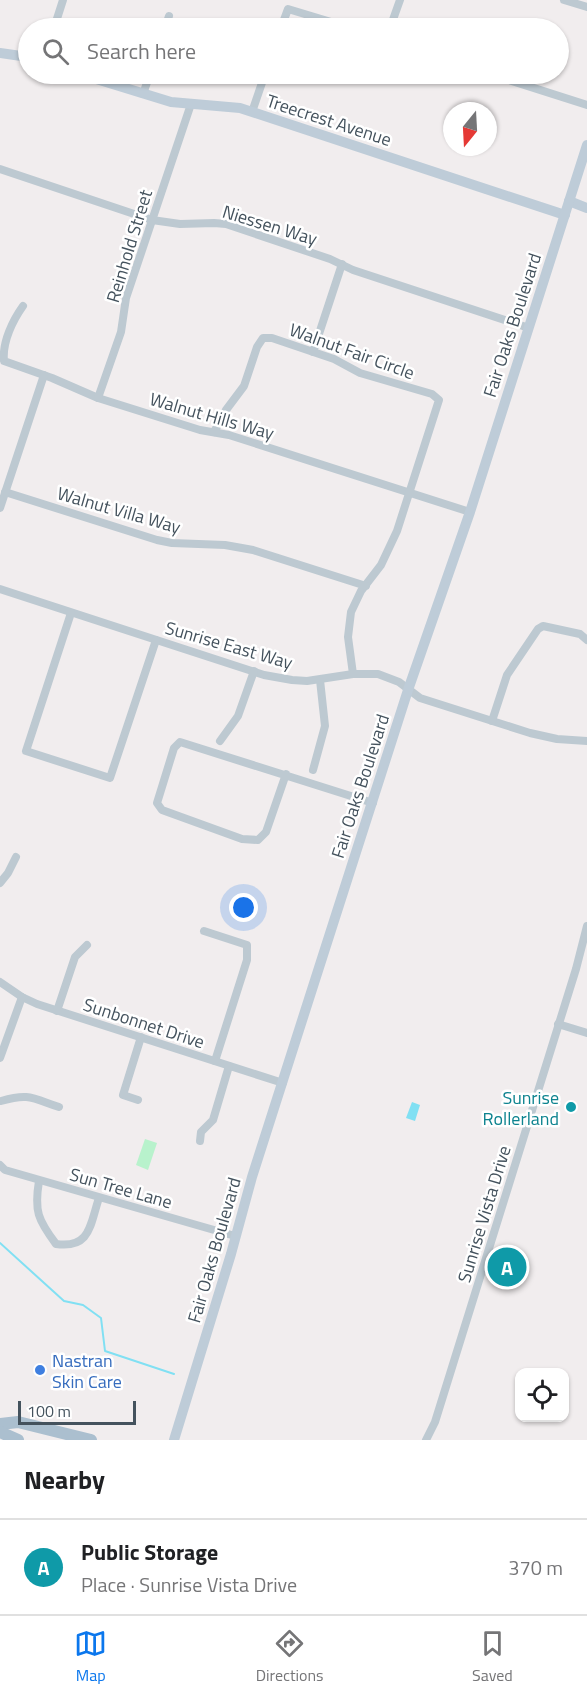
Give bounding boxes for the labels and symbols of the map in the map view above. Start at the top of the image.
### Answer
street label: Treecrest Avenue [263,87,395,153]
north arrow [443,102,497,156]
street label: Reinhold Street [99,186,159,306]
street label: Niessen Way [219,198,321,252]
street label: Fair Oaks Boulevard [476,249,548,401]
street label: Walnut Fair Circle [286,316,418,386]
street label: Walnut Hills Way [147,385,278,447]
street label: Walnut Villa Way [54,479,184,541]
street label: Sunrise East Way [162,614,296,676]
street label: Fair Oaks Boulevard [324,710,396,862]
your location [229,893,258,922]
street label: Sunbonnet Drive [80,991,208,1055]
place label: Sunrise Rollerland [483,1084,559,1132]
marker: Sunrise Rollerland [564,1100,578,1114]
street label: Sunrise Vista Drive [450,1142,518,1286]
street label: Sun Tree Lane [67,1160,175,1216]
street label: Fair Oaks Boulevard [180,1174,248,1326]
pin: A [488,1244,526,1290]
place label: Nastran Skin Care [52,1347,122,1395]
marker: Nastran Skin Care [33,1363,47,1377]
scale bar [18,1398,136,1426]

